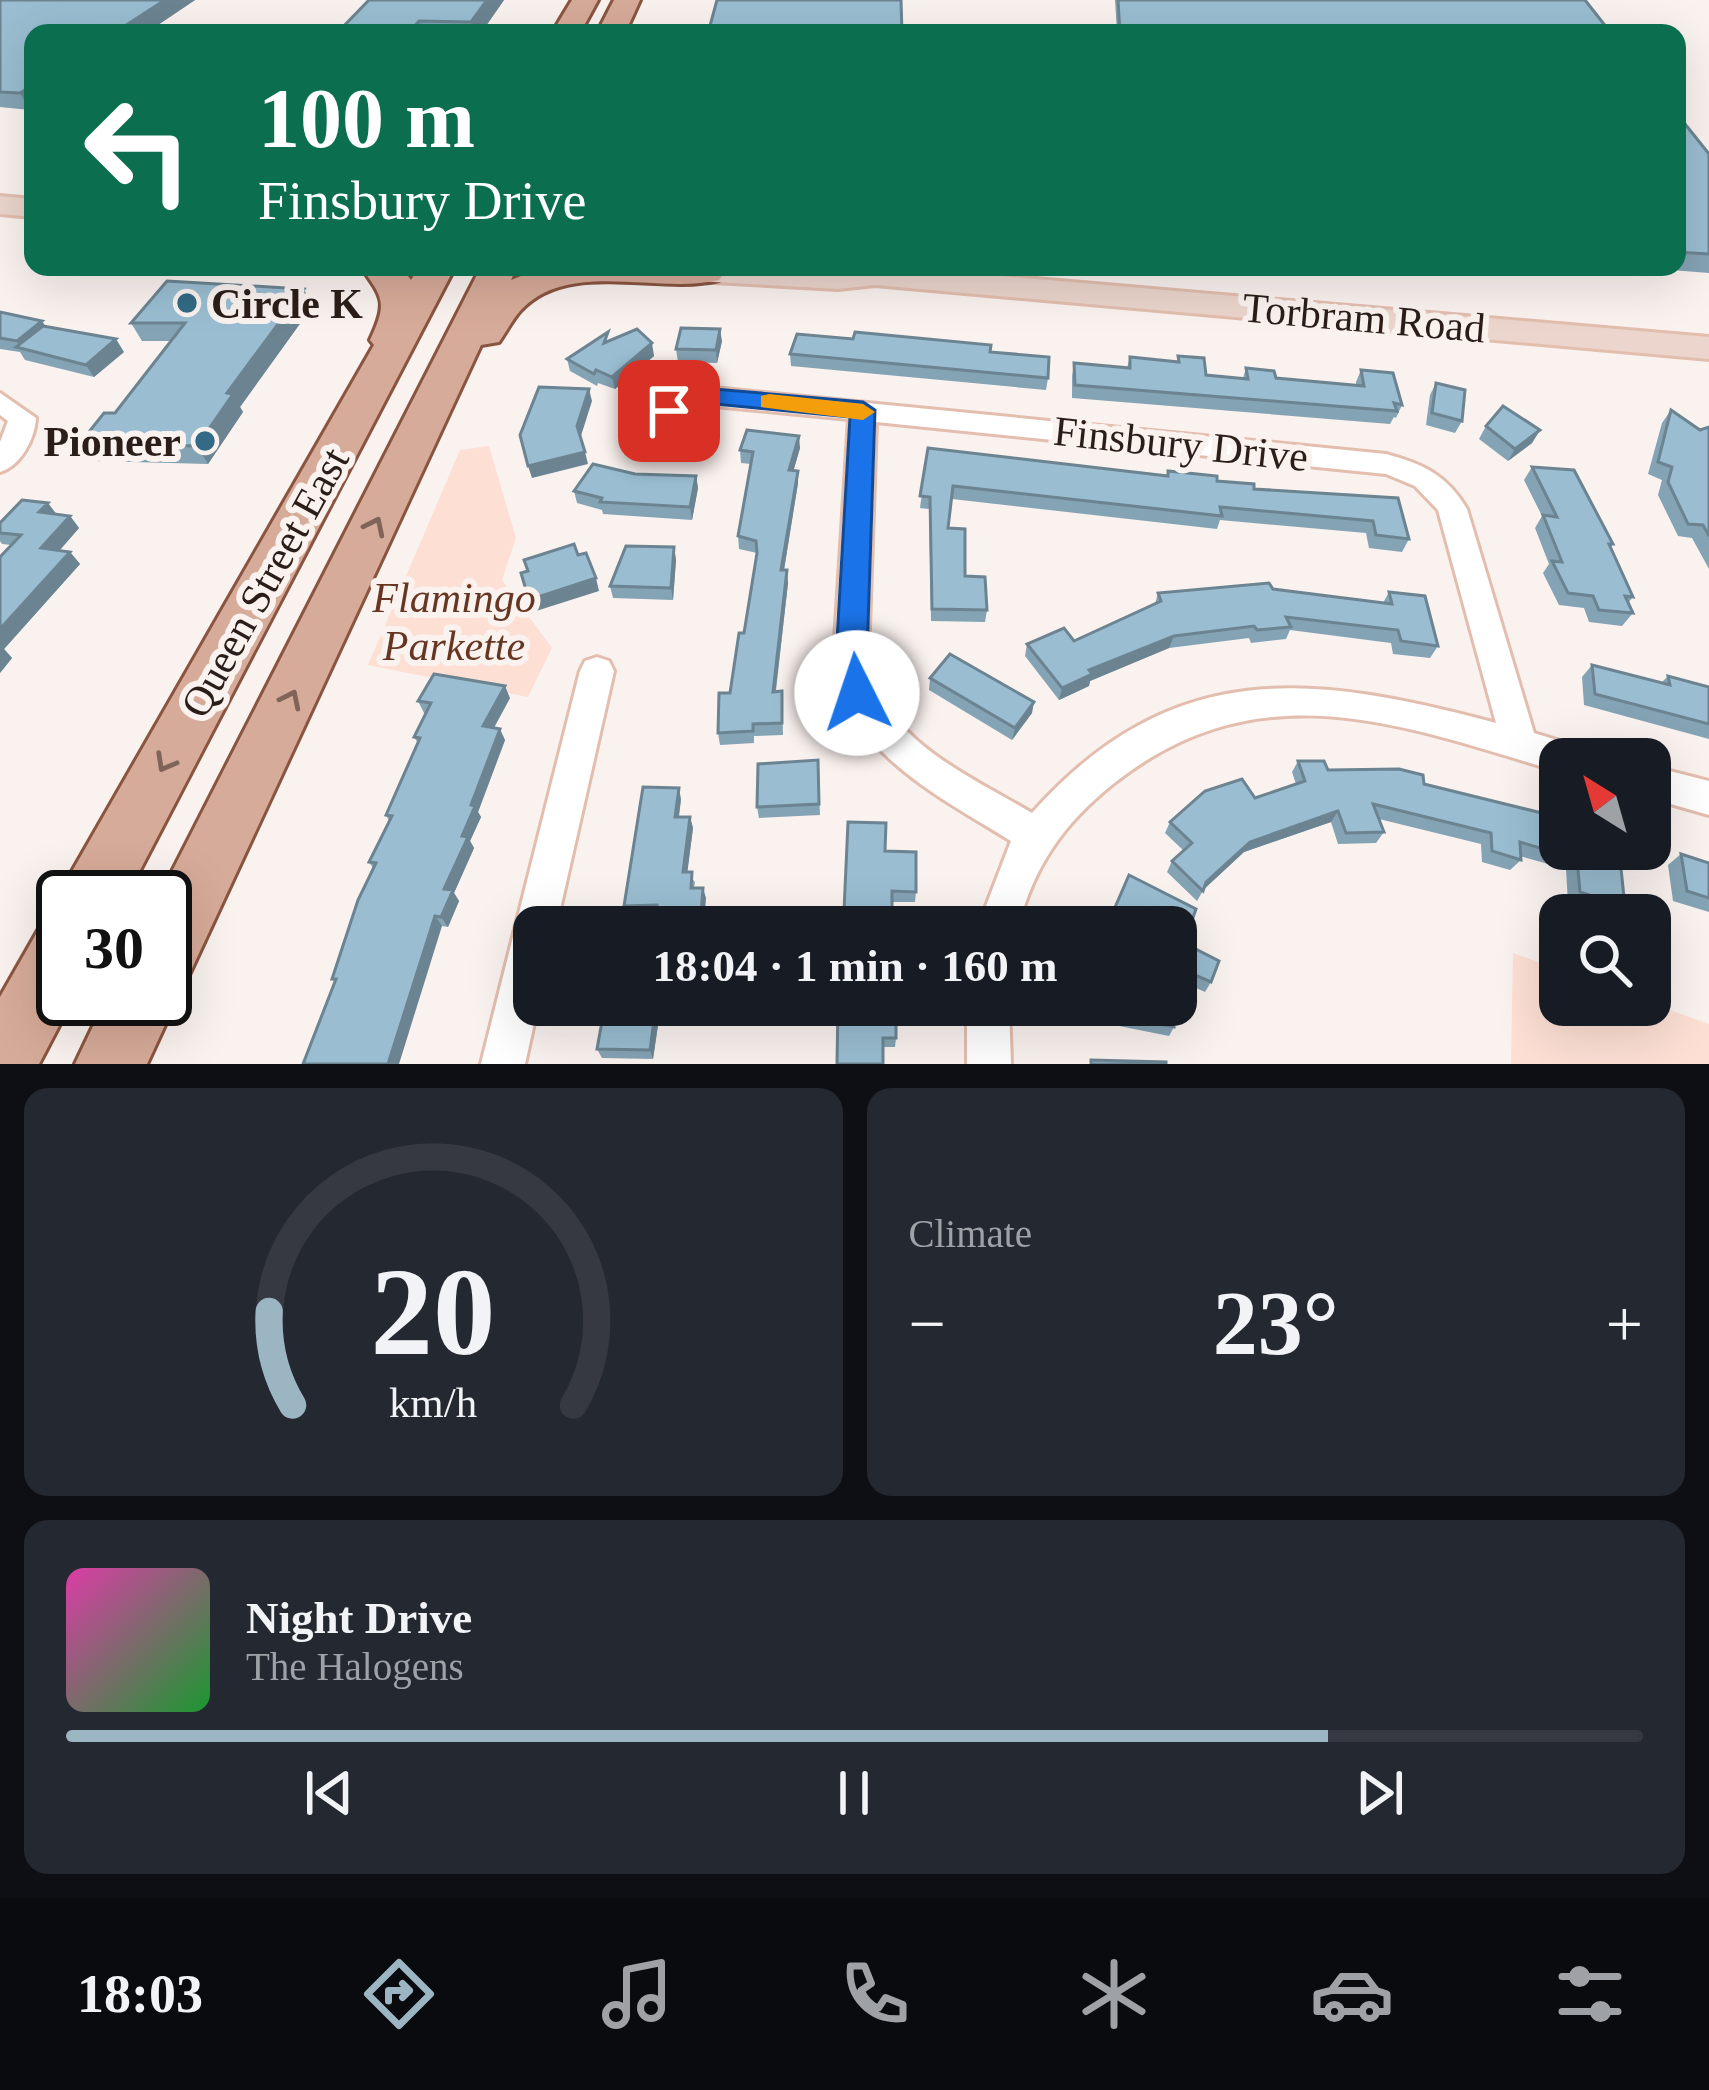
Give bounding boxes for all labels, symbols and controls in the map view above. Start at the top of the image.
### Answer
icon: left [60,72,216,228]
text: 100 m [258,72,475,165]
text: Finsbury Drive [258,171,586,231]
place label: Circle K [211,281,363,327]
street label: Torbram Road [1241,284,1487,352]
marker: Circle K [174,290,200,316]
pin [618,360,720,462]
icon: arrive [636,378,702,444]
street label: Finsbury Drive [1051,408,1310,480]
place label: Pioneer [43,419,181,465]
marker: Pioneer [192,428,218,454]
street label: Queen Street East [172,439,358,725]
one-way arrow [361,517,384,538]
park label: Flamingo Parkette [371,575,536,669]
position arrow [794,630,920,756]
one-way arrow [277,689,300,711]
north arrow [1539,738,1671,870]
map controls [1539,738,1671,1026]
one-way arrow [156,751,179,772]
speed limit sign: 30 [36,870,192,1026]
button: search [1539,894,1671,1026]
text: 18:04 · 1 min · 160 m [653,941,1058,991]
text: Climate [909,1212,1032,1255]
text: 20 [371,1243,496,1381]
text: 23° [1213,1274,1339,1373]
text: − [909,1287,946,1360]
text: + [1606,1287,1643,1360]
text: km/h [389,1379,477,1426]
text: Night Drive [246,1593,472,1643]
text: The Halogens [246,1645,464,1688]
icon: previous [296,1760,362,1826]
icon: pause [821,1760,887,1826]
icon: next [1347,1760,1413,1826]
icon: directions [357,1952,441,2036]
icon: music [595,1952,679,2036]
icon: phone [833,1952,917,2036]
icon: climate [1072,1952,1156,2036]
icon: car [1310,1952,1394,2036]
icon: filters [1548,1952,1632,2036]
text: 18:03 [77,1964,203,2024]

